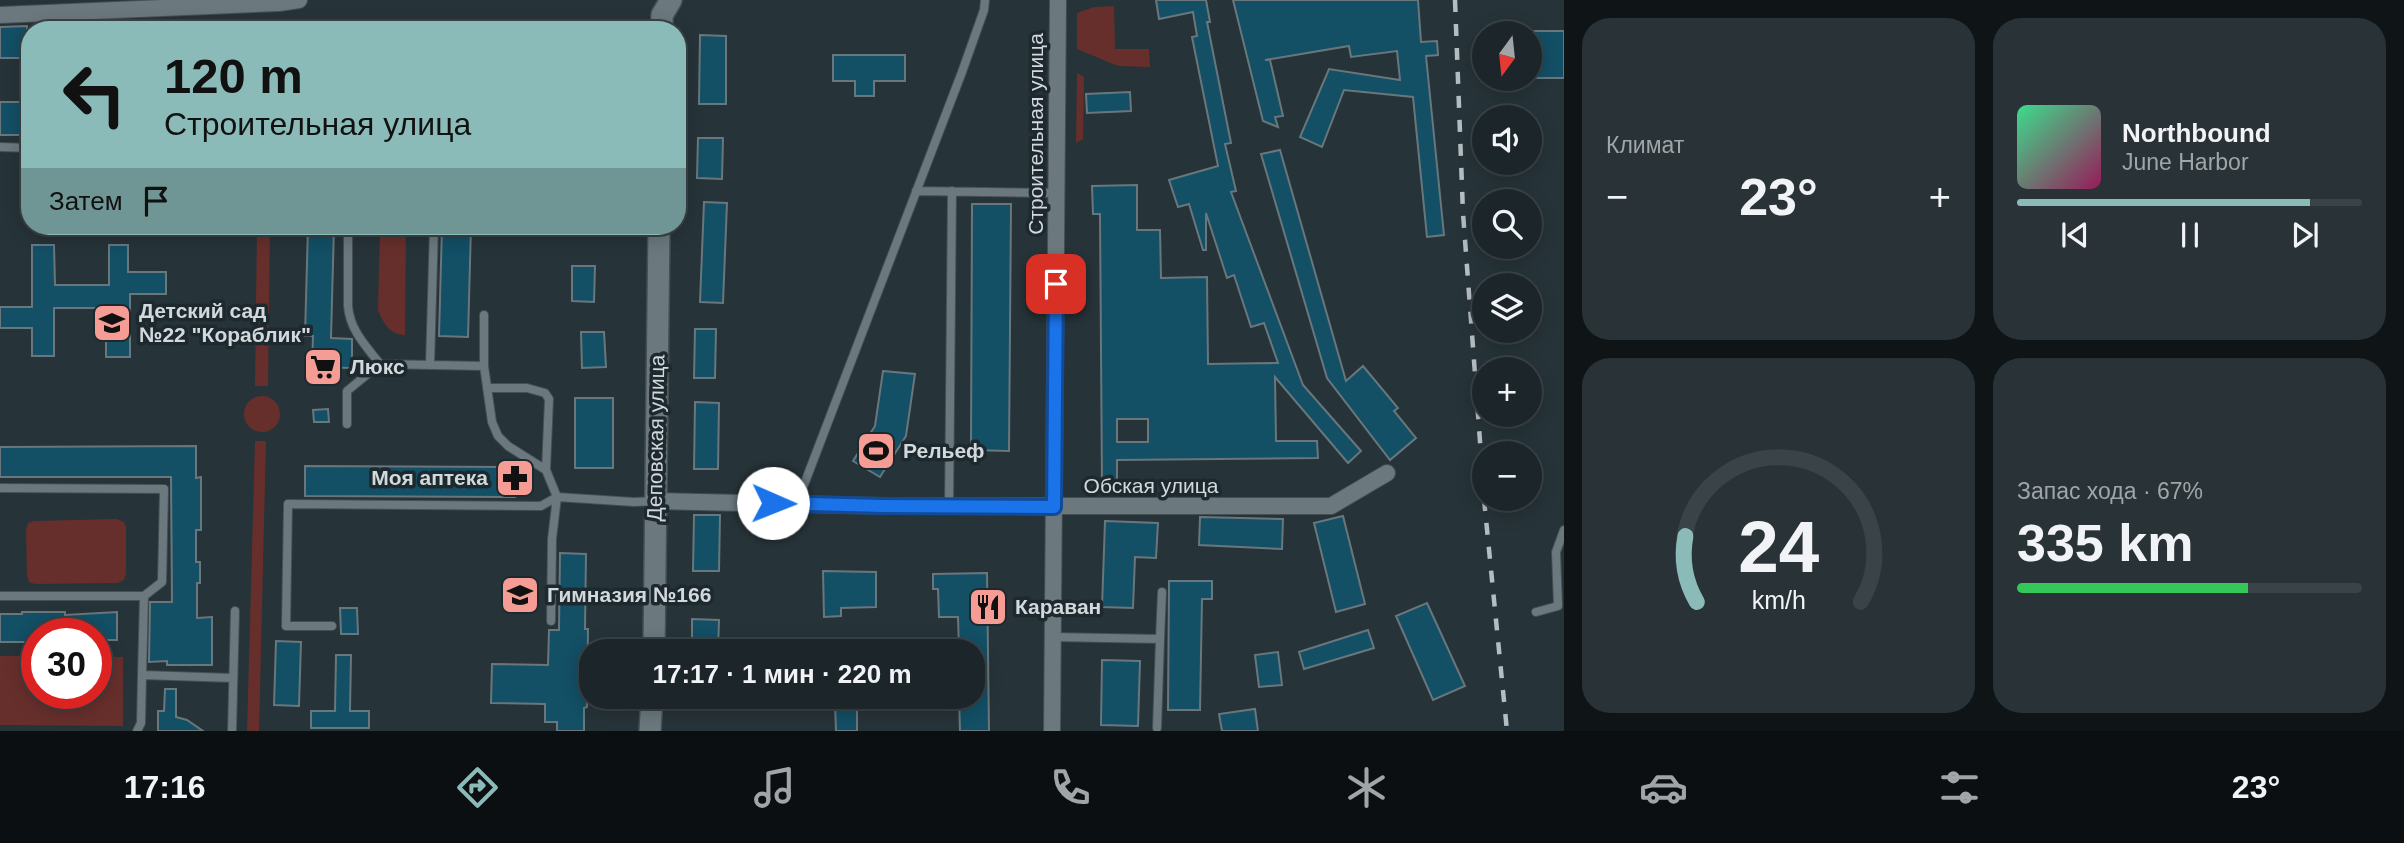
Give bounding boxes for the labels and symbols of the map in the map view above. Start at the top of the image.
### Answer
north arrow [1472,21,1542,91]
street label: Строительная улица [1024,33,1047,235]
pin [1026,254,1086,314]
place label: Детский сад №22 "Кораблик" [139,299,311,346]
school or university icon: Детский сад №22 "Кораблик" [91,302,133,344]
supermarket icon: Люкс [302,346,344,388]
street label: Деповская улица [643,354,668,521]
place label: Люкс [350,355,405,378]
sports icon: Рельеф [855,430,897,472]
place label: Рельеф [903,439,984,462]
pharmacy icon: Моя аптека [494,457,536,499]
place label: Моя аптека [371,466,488,489]
position arrow [736,466,810,540]
street label: Обская улица [1084,474,1219,497]
school or university icon: Гимназия №166 [499,574,541,616]
place label: Гимназия №166 [547,583,711,606]
restaurant icon: Караван [967,586,1009,628]
place label: Караван [1015,595,1101,618]
speed limit sign: 30 [21,618,112,709]

